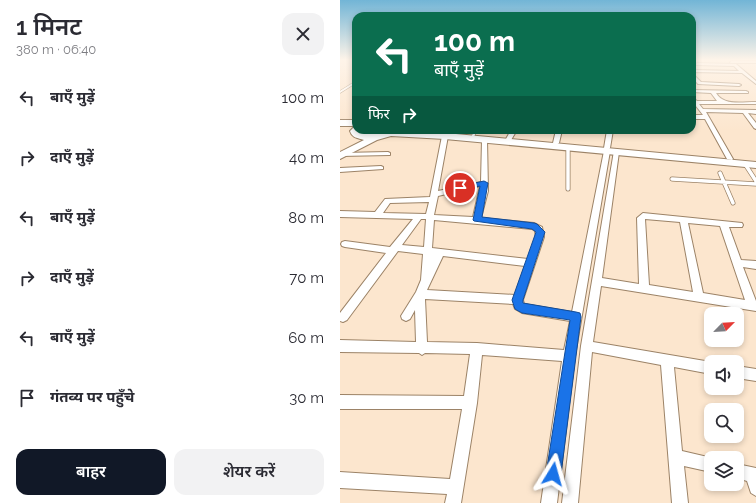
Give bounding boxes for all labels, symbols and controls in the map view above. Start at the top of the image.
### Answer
text: 1 मिनट [16,12,82,41]
button: close [282,13,324,55]
text: 100 m [434,25,515,58]
icon: left [368,28,420,80]
text: 380 m · 06:40 [16,42,96,57]
text: बाएँ मुड़ें [434,59,484,80]
icon: left [16,87,38,109]
text: बाएँ मुड़ें [50,88,95,106]
text: 100 m [282,89,324,107]
icon: right [398,104,420,126]
text: फिर [368,105,390,123]
icon: right [16,147,38,169]
text: दाएँ मुड़ें [50,148,94,166]
text: 40 m [289,149,324,167]
pin [443,171,477,205]
icon: arrive [449,177,471,199]
icon: left [16,207,38,229]
text: बाएँ मुड़ें [50,208,95,226]
text: 80 m [288,209,324,227]
icon: right [16,267,38,289]
text: दाएँ मुड़ें [50,268,94,286]
text: 70 m [289,269,324,287]
north arrow [704,307,744,347]
map controls [704,307,744,491]
icon: left [16,327,38,349]
text: बाएँ मुड़ें [50,328,95,346]
text: 60 m [288,329,324,347]
button: sound [704,355,744,395]
icon: arrive [16,387,38,409]
text: गंतव्य पर पहुँचे [50,388,134,406]
text: 30 m [289,389,324,407]
button: search [704,403,744,443]
button: बाहर [16,449,166,495]
button: शेयर करें [174,449,324,495]
button: layers [704,451,744,491]
position arrow [532,453,574,495]

